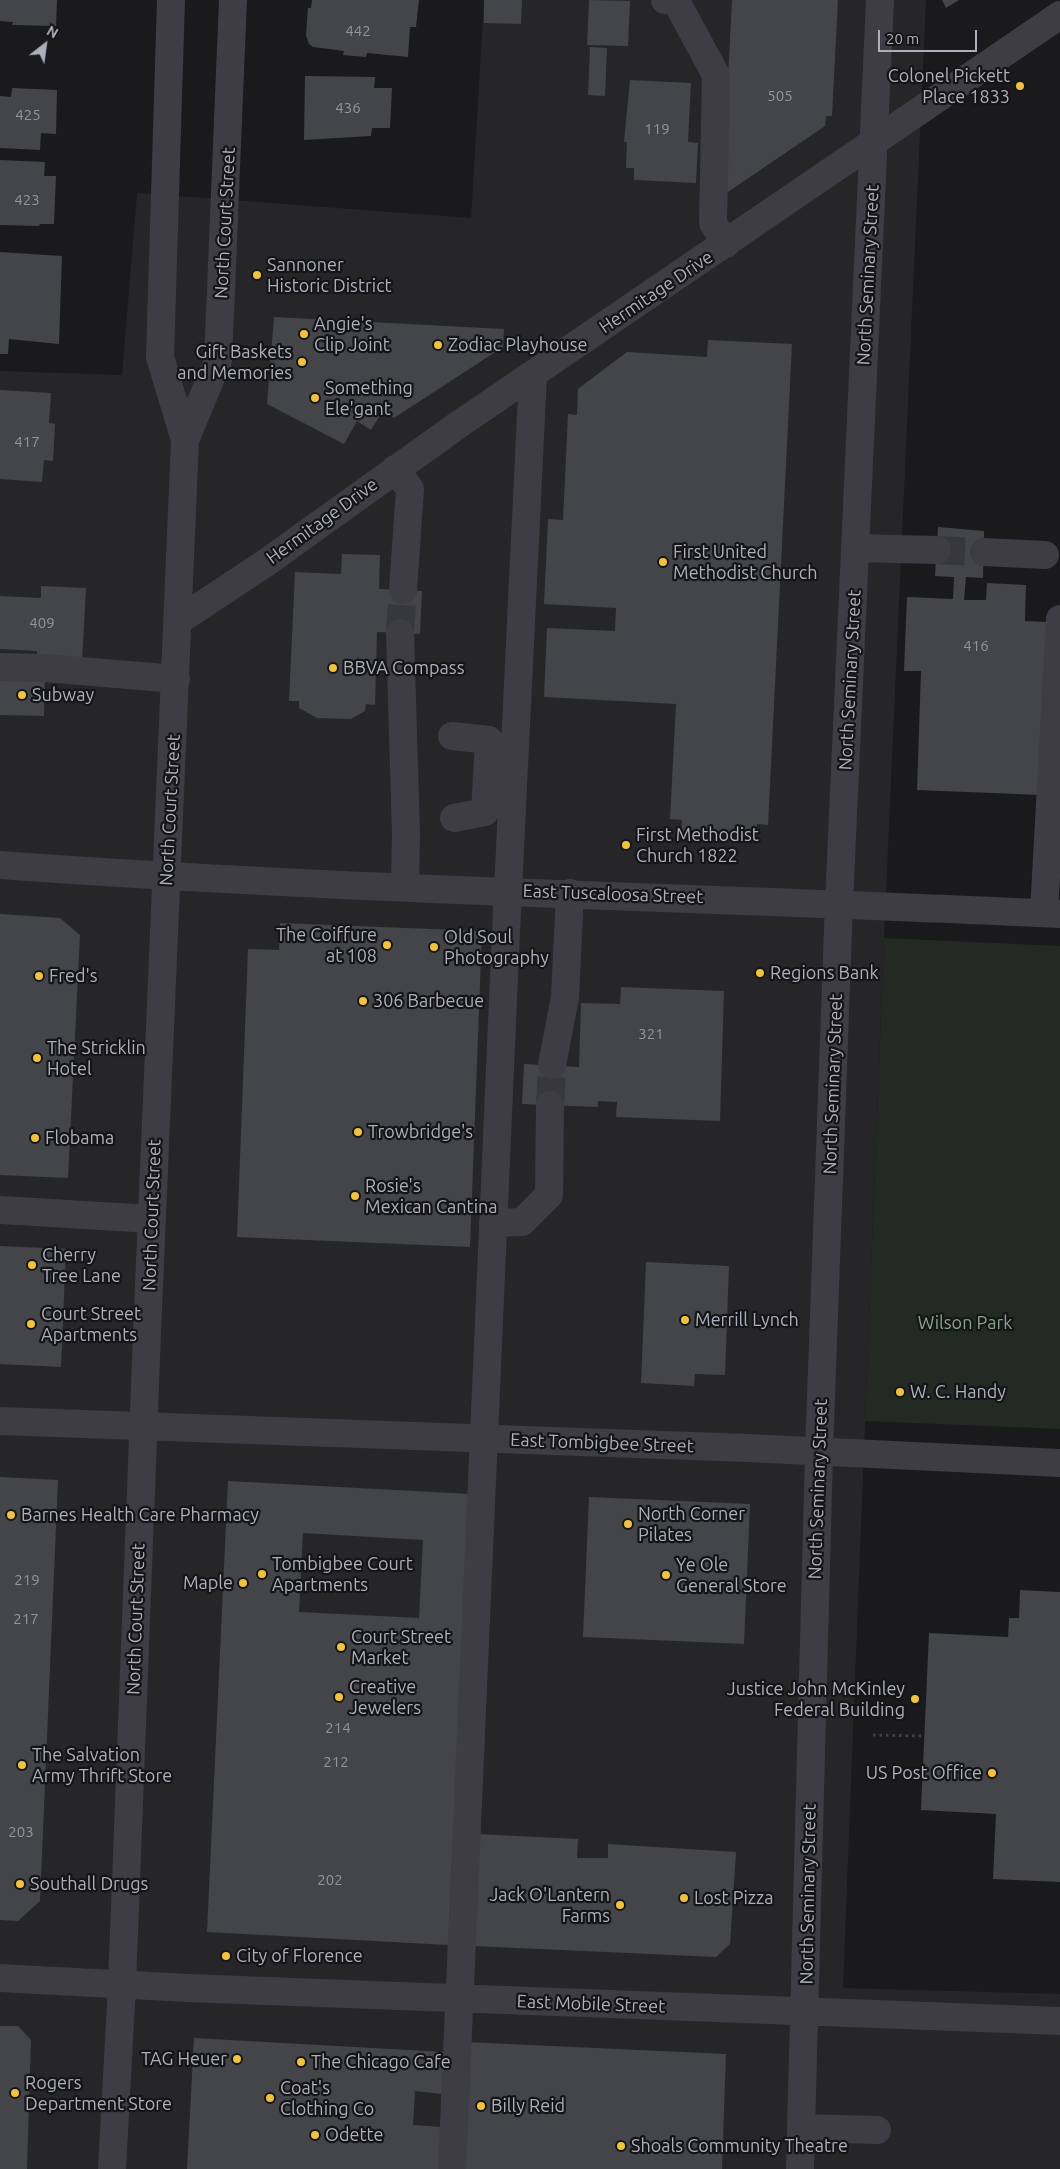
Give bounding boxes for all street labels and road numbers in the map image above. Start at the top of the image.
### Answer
street label: North Court Street [210,147,240,299]
street label: North Seminary Street [852,184,884,366]
street label: Hermitage Drive [595,246,717,338]
street label: Hermitage Drive [262,473,382,569]
street label: North Seminary Street [834,589,866,771]
street label: North Court Street [155,734,185,886]
street label: East Tuscaloosa Street [522,880,704,908]
street label: North Seminary Street [819,993,847,1175]
street label: North Court Street [139,1139,165,1291]
street label: North Seminary Street [804,1398,832,1580]
street label: East Tombigbee Street [510,1429,694,1457]
street label: North Court Street [123,1543,149,1695]
street label: North Seminary Street [796,1803,820,1985]
street label: East Mobile Street [516,1991,666,2017]

